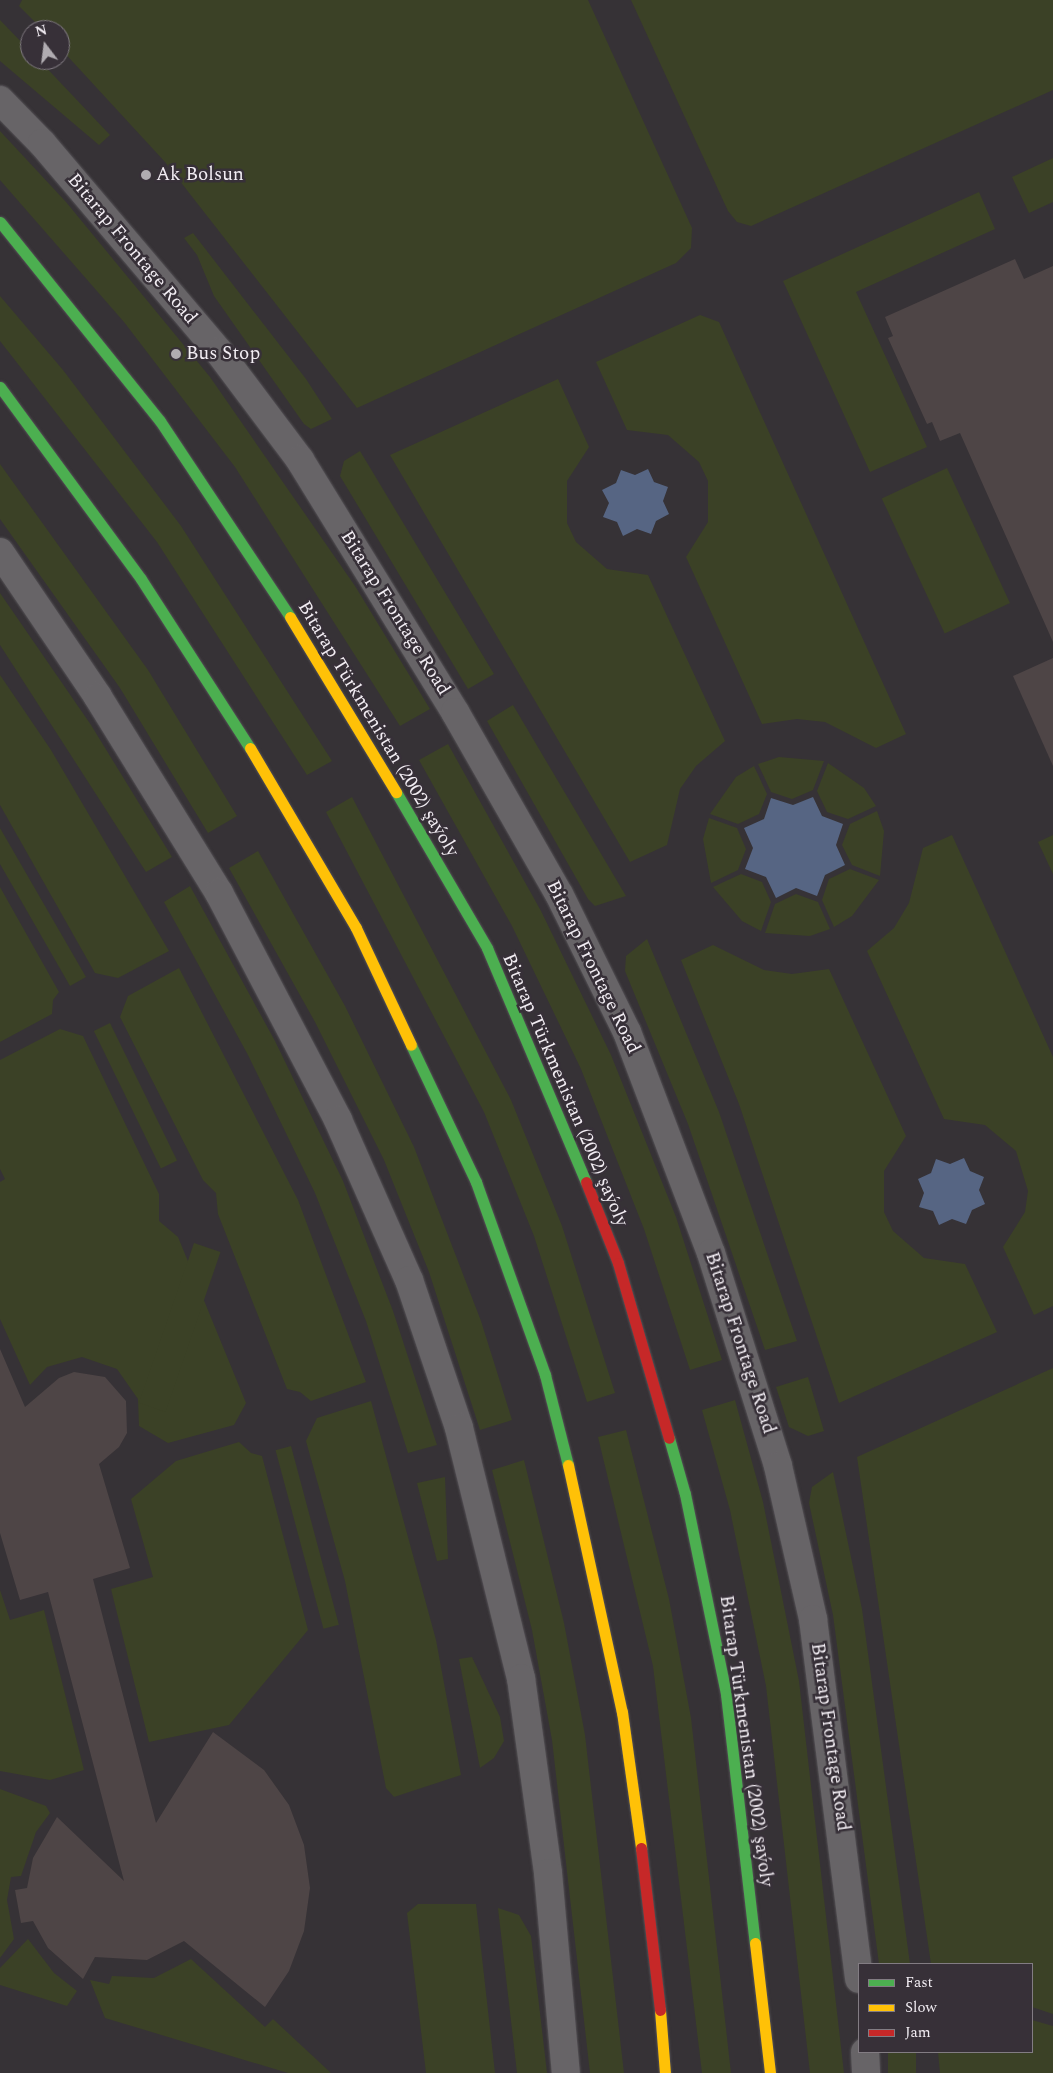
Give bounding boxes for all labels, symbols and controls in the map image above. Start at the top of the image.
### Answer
text: N [33,19,49,43]
north arrow [20,20,70,70]
place label: Ak Bolsun [156,164,244,186]
street label: Bitarap Frontage Road [62,169,202,329]
marker: Ak Bolsun [140,169,152,181]
place label: Bus Stop [186,343,260,365]
marker: Bus Stop [170,348,182,360]
street label: Bitarap Frontage Road [335,526,455,700]
street label: Bitarap Türkmenistan (2002) şaýoly [292,597,464,861]
street label: Bitarap Frontage Road [541,877,645,1057]
street label: Bitarap Türkmenistan (2002) şaýoly [497,950,633,1230]
street label: Bitarap Frontage Road [700,1249,780,1437]
street label: Bitarap Türkmenistan (2002) şaýoly [714,1594,778,1888]
street label: Bitarap Frontage Road [806,1641,854,1833]
legend [858,1963,1033,2053]
text: Fast [905,1971,933,1994]
text: Slow [905,1996,937,2019]
text: Jam [905,2021,931,2044]

